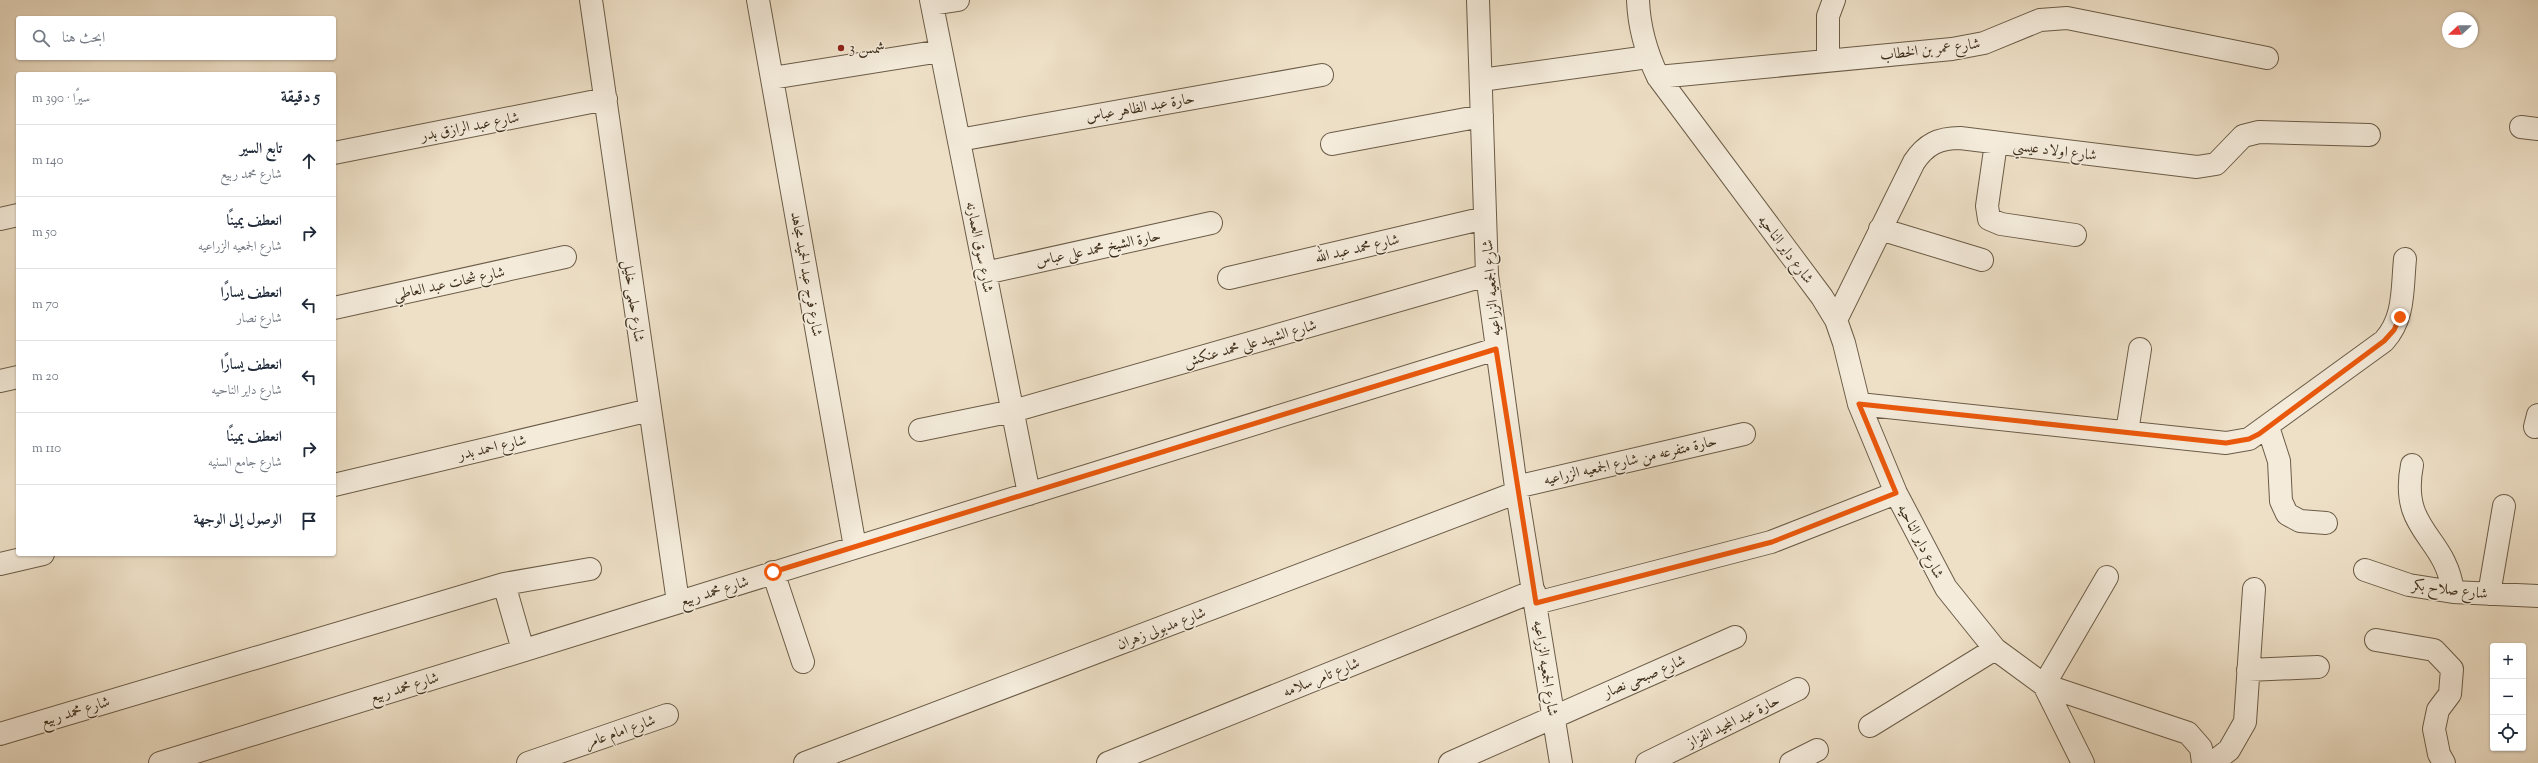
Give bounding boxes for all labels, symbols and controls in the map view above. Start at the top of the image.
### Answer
north arrow [2442,12,2478,48]
search box [16,16,336,60]
icon: search [30,27,52,49]
text: ابحث هنا [62,28,105,49]
street label: شارع عمر بن الخطاب [1879,34,1982,68]
place label: شمس 3 [849,39,885,60]
marker: شمس 3 [836,43,846,53]
text: 5 دقيقة [281,86,320,110]
street label: حارة عبد الظاهر عباس [1084,89,1196,128]
text: سيرًا · 390 m [32,90,90,108]
street label: شارع عبد الرازق بدر [417,108,521,149]
street label: شارع اولاد عيسي [2011,136,2098,169]
text: تابع السير [240,139,282,160]
icon: ahead [298,150,320,172]
text: 140 m [32,152,63,170]
text: شارع محمد ربيع [220,166,282,184]
street label: شارع سوق العمارنه [958,200,998,295]
street label: شارع فرج عبد الحميد مجاهد [783,210,827,338]
text: انعطف يمينًا [227,211,282,232]
street label: شارع داير الناحيه [1751,211,1818,289]
icon: right [298,222,320,244]
text: 50 m [32,224,57,242]
street label: حارة الشيخ محمد على عباس [1034,226,1163,275]
street label: شارع محمد عبد الله [1312,227,1402,270]
text: شارع الجمعيه الزراعيه [198,238,282,256]
street label: شارع الجمعيه الزراعيه [1478,239,1508,337]
street label: شارع حلمى خليل [615,259,649,344]
street label: شارع شحات عبد العاطي [392,262,507,308]
text: انعطف يسارًا [221,283,282,304]
icon: left [298,294,320,316]
text: 70 m [32,296,59,314]
route end [2391,308,2409,326]
text: شارع نصار [237,310,282,328]
street label: شارع الشهيد على محمد عنكش [1181,315,1320,374]
text: انعطف يسارًا [221,355,282,376]
icon: left [298,366,320,388]
text: 20 m [32,368,59,386]
text: شارع داير الناحيه [211,382,282,400]
text: انعطف يمينًا [227,427,282,448]
street label: شارع احمد بدر [454,430,529,468]
street label: حارة متفرعه من شارع الجمعيه الزراعيه [1542,431,1719,493]
icon: right [298,438,320,460]
text: 110 m [32,440,61,458]
text: شارع جامع السنيه [208,454,282,472]
street label: شارع داير الناحيه [1890,501,1948,583]
text: الوصول إلى الوجهة [193,510,282,531]
icon: arrive [298,510,320,532]
route start [764,563,782,581]
street label: شارع محمد ربيع [677,572,752,615]
street label: شارع صلاح بكر [2409,575,2489,607]
street label: شارع مدبولى زهران [1114,603,1209,657]
street label: شارع الجمعيه الزراعيه [1526,619,1562,718]
map controls [2490,643,2526,751]
button: + [2490,643,2526,679]
street label: شارع صبحى نصار [1598,651,1689,706]
street label: شارع تامر سلامه [1280,653,1364,704]
street label: شارع محمد ربيع [367,668,442,711]
button: − [2490,679,2526,715]
street label: حارة عبد المجيد القزاز [1682,691,1784,755]
street label: شارع محمد ربيع [38,692,113,735]
street label: شارع امام عامر [582,711,659,755]
button: locate [2490,715,2526,751]

